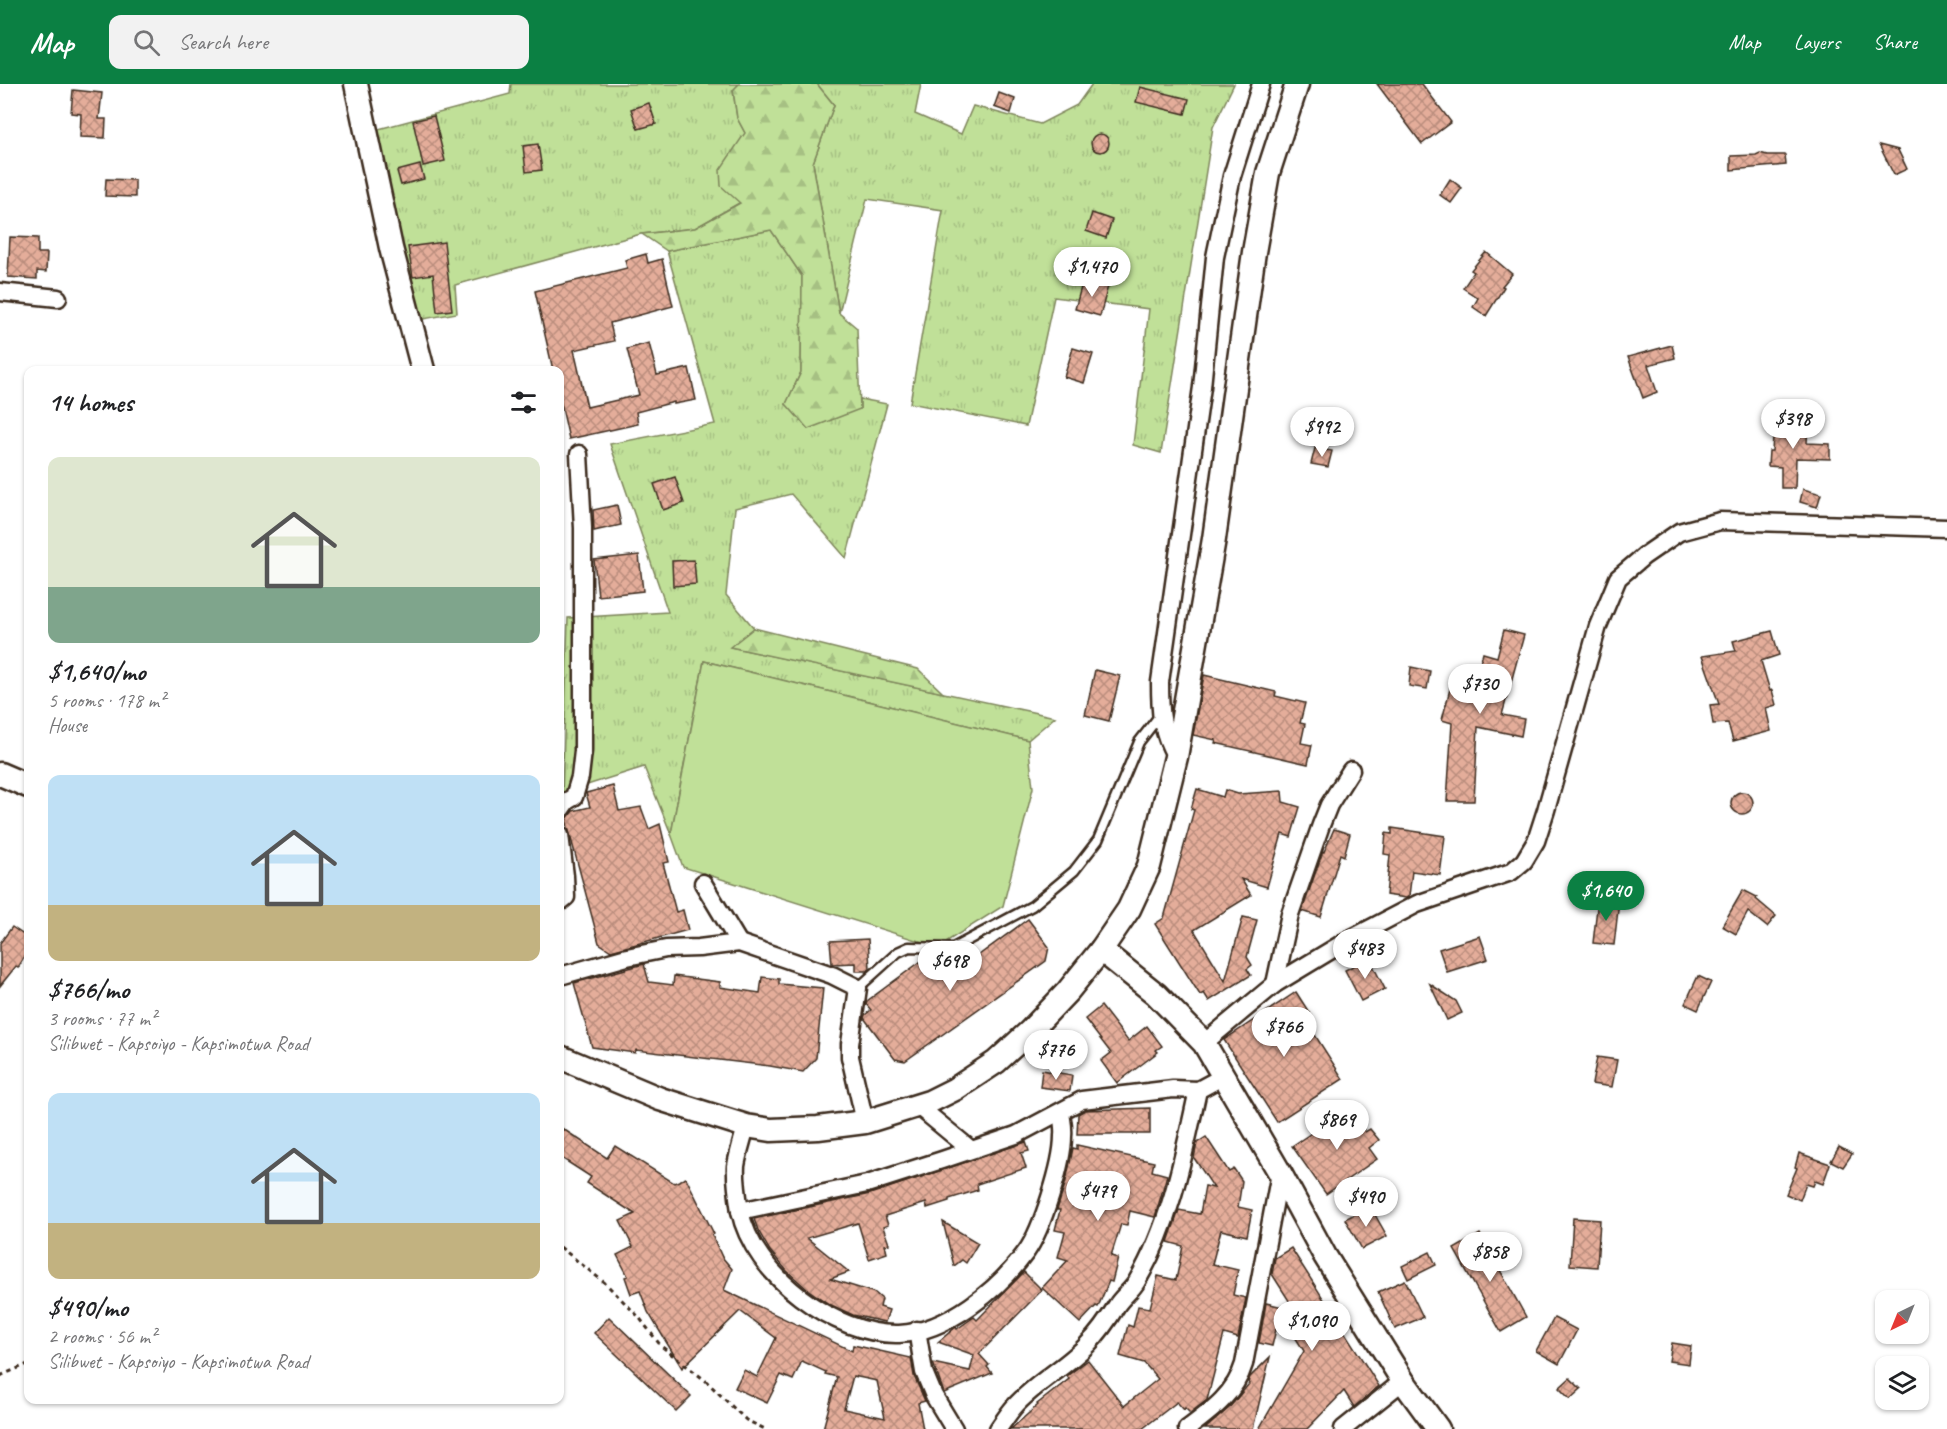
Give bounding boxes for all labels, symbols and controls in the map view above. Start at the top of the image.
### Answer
search box [109,15,529,69]
text: Map [30,25,73,60]
icon: search [130,26,163,59]
text: Search here [178,28,268,56]
text: Map [1728,29,1761,55]
text: Layers [1794,29,1840,55]
text: Share [1873,29,1917,55]
pin: $1,470 [1043,247,1141,298]
text: $1,470 [1068,254,1116,279]
text: 14 homes [48,386,133,419]
icon: filters [507,386,540,419]
pin: $398 [1757,399,1829,450]
text: $398 [1775,406,1811,431]
pin: $992 [1286,407,1358,458]
text: $992 [1304,414,1340,439]
icon: home [240,496,348,604]
text: $1,640/mo [48,655,146,688]
pin: $730 [1444,664,1516,715]
text: $730 [1462,671,1498,696]
text: 5 rooms · 178 m² [48,688,165,713]
text: House [48,713,87,738]
icon: home [240,814,348,922]
pin: $1,640 [1557,871,1655,922]
text: $1,640 [1581,878,1631,903]
pin: $483 [1329,929,1401,980]
text: $483 [1347,936,1383,961]
pin: $698 [914,941,986,992]
text: $698 [932,948,968,973]
text: $766/mo [48,973,129,1006]
text: 3 rooms · 77 m² [48,1006,156,1031]
pin: $766 [1248,1007,1320,1058]
text: $766 [1266,1014,1302,1039]
pin: $776 [1020,1030,1092,1081]
text: Silibwet - Kapsoiyo - Kapsimotwa Road [48,1031,309,1056]
text: $776 [1038,1037,1074,1062]
pin: $869 [1301,1100,1373,1151]
text: $869 [1319,1107,1355,1132]
icon: home [240,1132,348,1240]
pin: $479 [1062,1171,1134,1222]
pin: $490 [1330,1177,1402,1228]
text: $479 [1080,1178,1116,1203]
text: $490 [1348,1184,1384,1209]
pin: $858 [1454,1232,1526,1283]
text: $858 [1472,1239,1508,1264]
north arrow [1875,1290,1929,1344]
map controls [1875,1290,1929,1410]
text: $490/mo [48,1291,128,1324]
pin: $1,090 [1263,1301,1361,1352]
text: $1,090 [1288,1308,1336,1333]
text: 2 rooms · 56 m² [48,1324,156,1349]
text: Silibwet - Kapsoiyo - Kapsimotwa Road [48,1349,309,1374]
button: layers [1875,1356,1929,1410]

